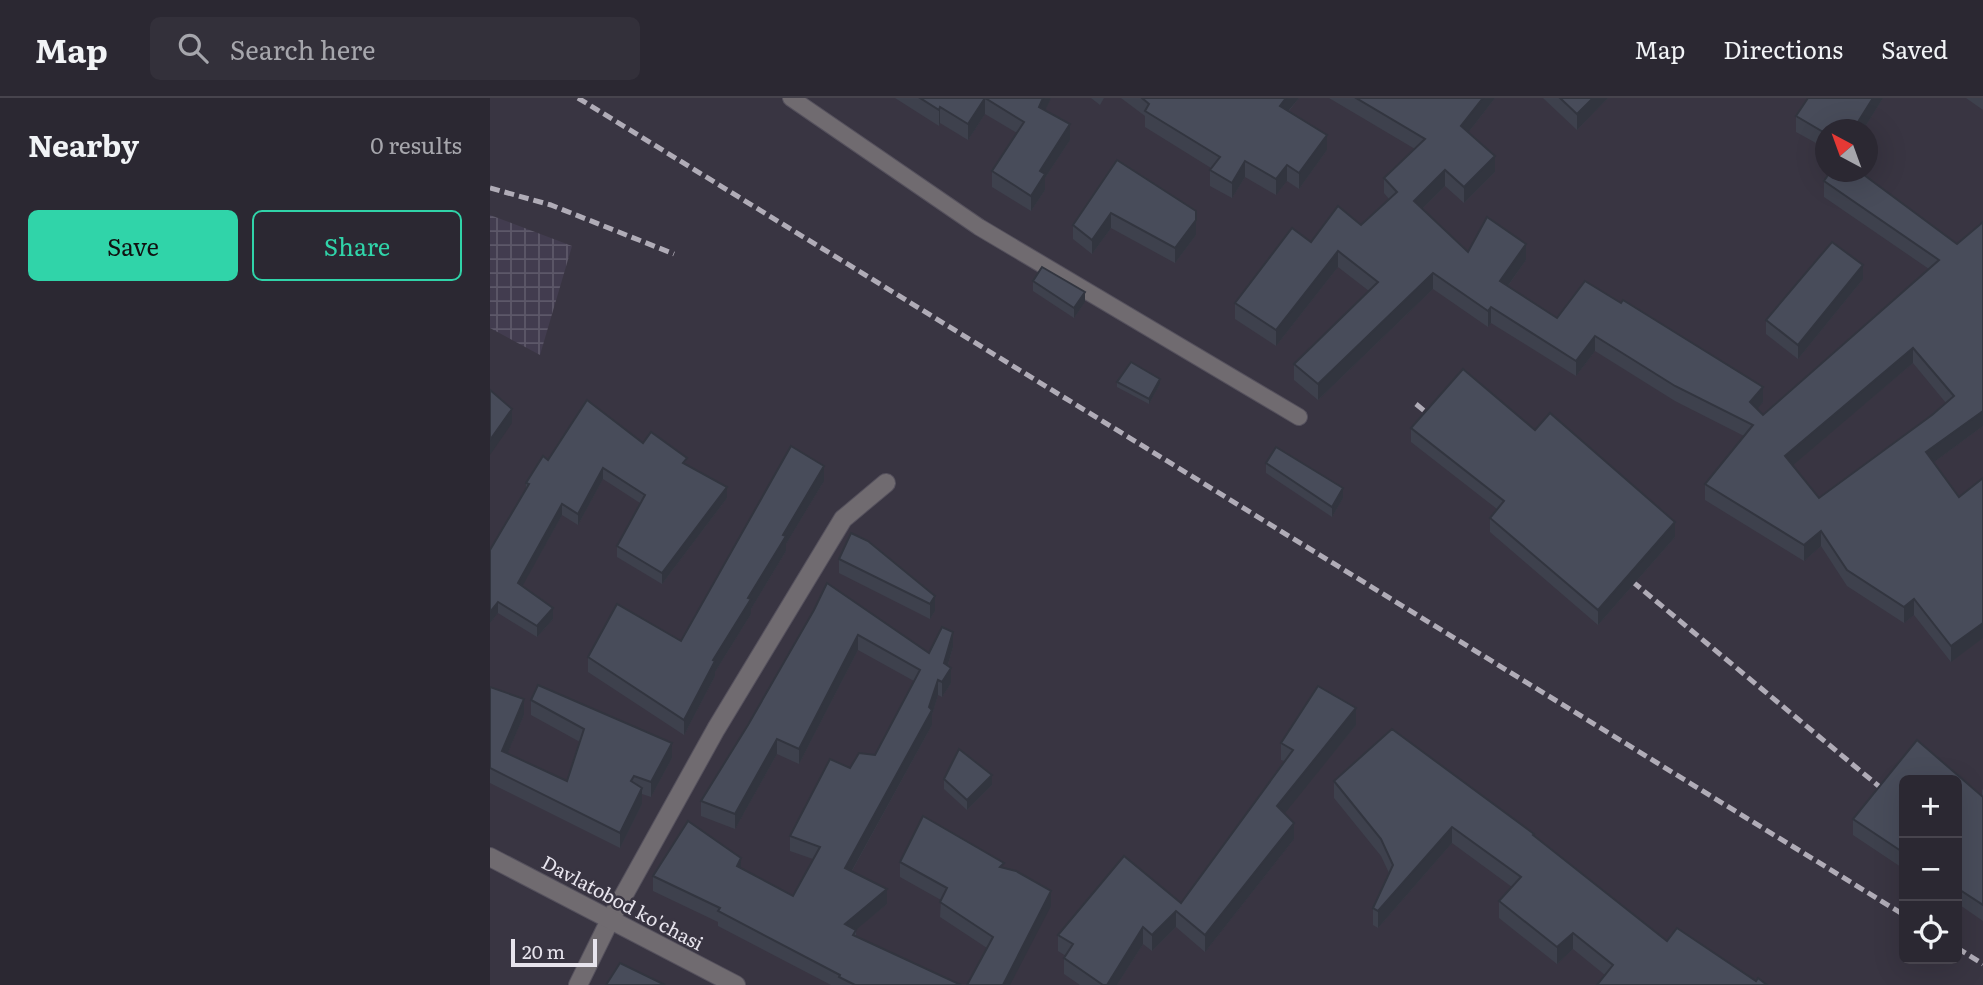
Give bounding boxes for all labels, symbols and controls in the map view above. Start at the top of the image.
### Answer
search box [150,17,640,80]
text: Map [35,24,108,73]
icon: search [174,29,212,67]
text: Search here [230,29,376,68]
text: Map [1634,31,1685,66]
text: Directions [1723,31,1843,66]
text: Saved [1881,31,1948,66]
north arrow [1815,119,1878,182]
text: Nearby [28,122,139,166]
text: 0 results [370,127,462,161]
button: Save [28,210,238,281]
button: Share [252,210,462,281]
map controls [1899,775,1962,964]
button: + [1899,775,1962,838]
button: − [1899,838,1962,901]
street label: Davlatobod ko'chasi [537,847,709,957]
button: locate [1899,901,1962,964]
scale bar [511,936,597,968]
text: 20 m [522,937,565,965]

